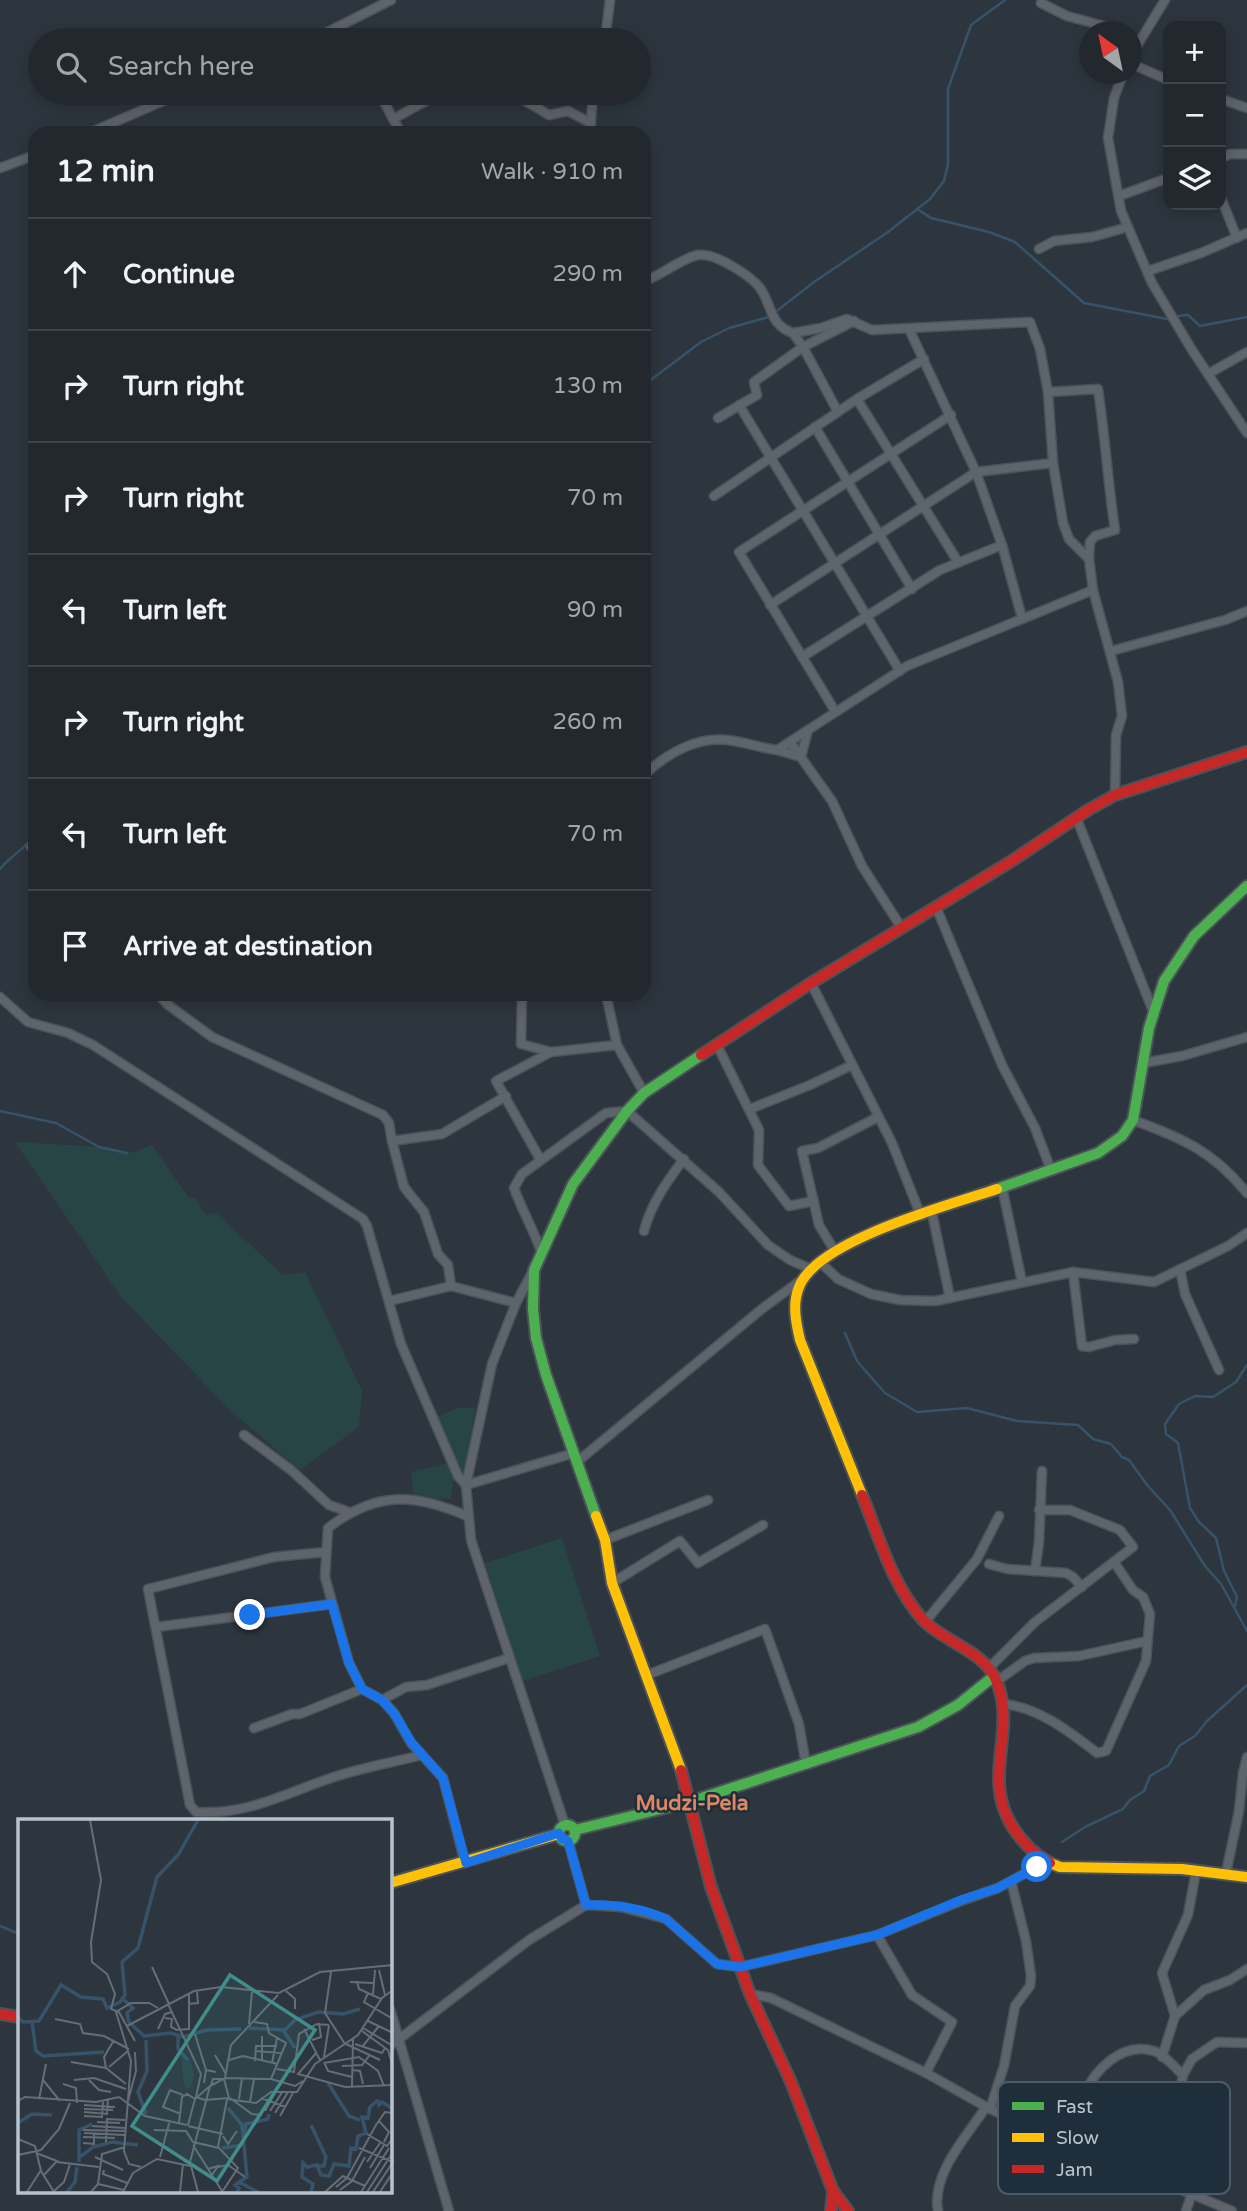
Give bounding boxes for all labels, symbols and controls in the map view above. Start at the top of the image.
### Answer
north arrow [1079,21,1142,84]
map controls [1163,21,1226,210]
button: + [1163,21,1226,84]
search box [28,28,651,105]
icon: search [52,48,90,86]
text: Search here [108,51,254,82]
button: − [1163,84,1226,147]
button: layers [1163,147,1226,210]
text: 12 min [56,153,155,190]
text: Walk · 910 m [481,158,623,186]
icon: ahead [56,255,94,293]
text: Continue [123,259,235,290]
text: 290 m [553,260,623,288]
icon: right [56,367,94,405]
text: Turn right [123,371,244,402]
text: 130 m [553,372,623,400]
icon: right [56,479,94,517]
text: Turn right [123,483,244,514]
text: 70 m [567,484,623,512]
icon: left [56,591,94,629]
text: Turn left [123,595,226,626]
text: 90 m [567,596,623,624]
icon: right [56,703,94,741]
text: Turn right [123,707,244,738]
text: 260 m [553,708,623,736]
icon: left [56,815,94,853]
text: Turn left [123,819,226,850]
text: 70 m [567,820,623,848]
icon: arrive [56,927,94,965]
text: Arrive at destination [123,931,373,962]
route end [234,1599,265,1630]
district label: Mudzi-Pela [635,1791,749,1816]
inset map [18,1819,392,2194]
route start [1021,1851,1052,1882]
legend [998,2082,1230,2194]
text: Fast [1056,2096,1093,2118]
text: Slow [1056,2127,1099,2149]
text: Jam [1056,2159,1093,2181]

